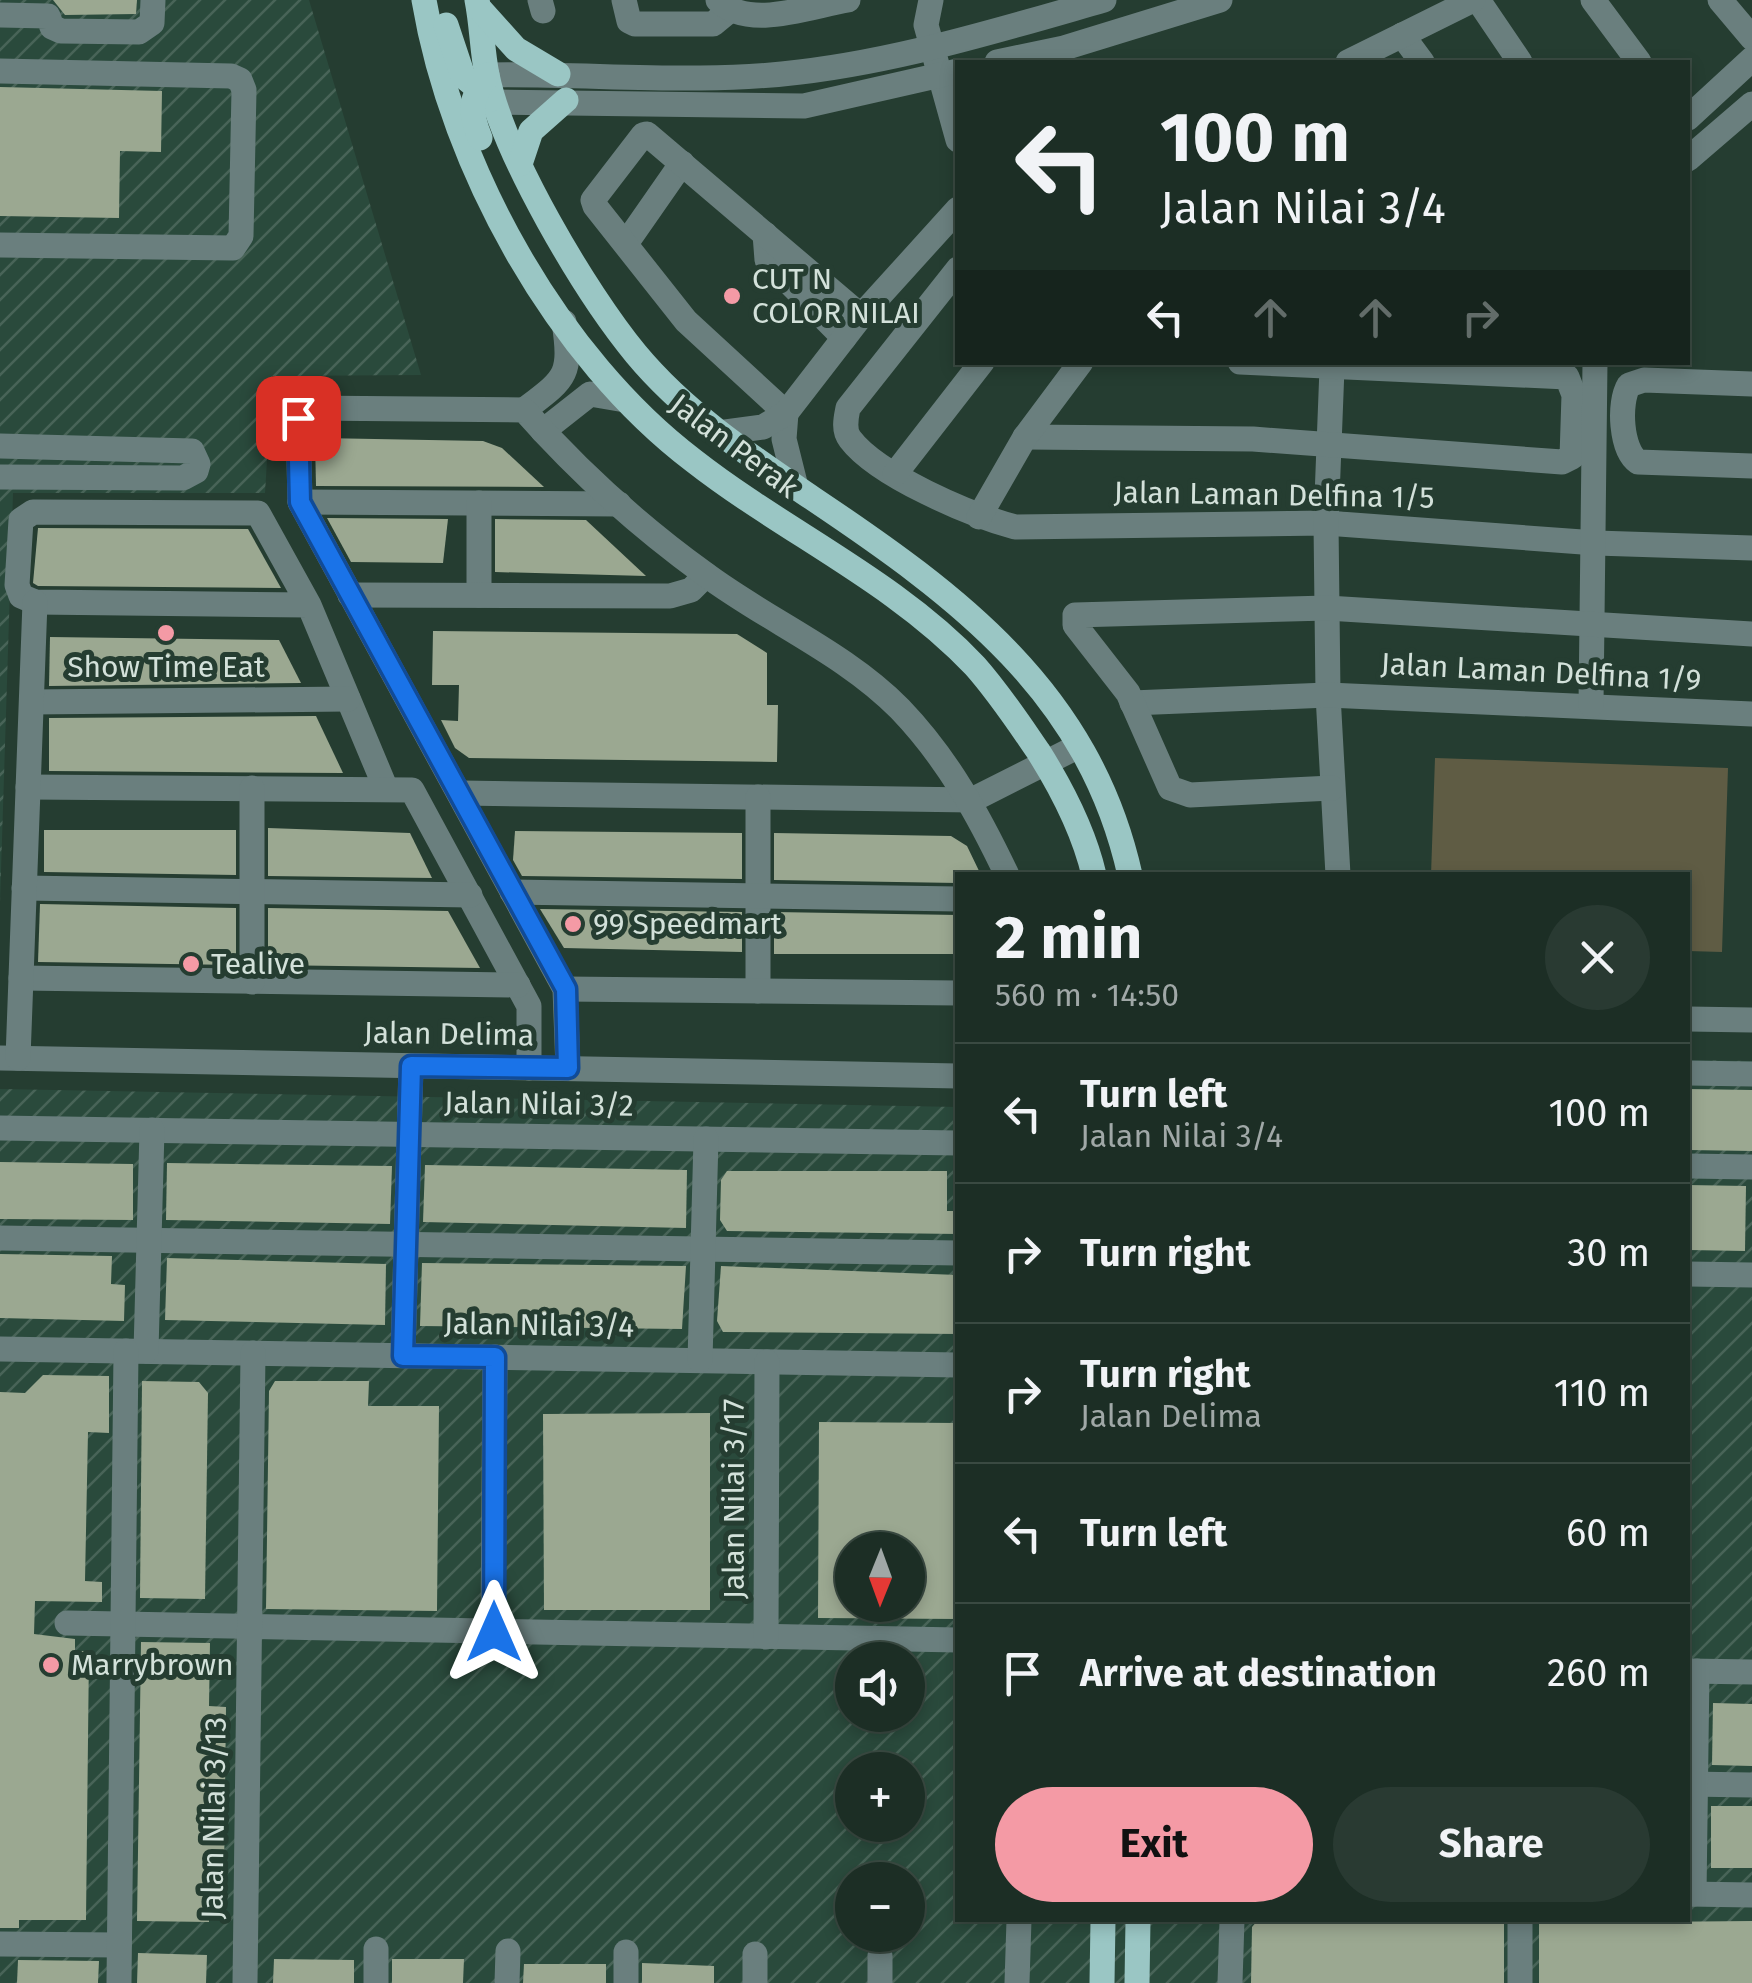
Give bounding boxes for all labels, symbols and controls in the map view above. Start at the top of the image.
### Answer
text: 100 m [1160,96,1350,180]
icon: left [995,100,1125,230]
text: Jalan Nilai 3/4 [1160,181,1446,235]
place label: CUT N COLOR NILAI [752,261,920,331]
marker: CUT N COLOR NILAI [721,285,743,307]
icon: left [1138,290,1193,345]
icon: ahead [1243,290,1298,345]
icon: ahead [1348,290,1403,345]
icon: right [1453,290,1508,345]
pin [256,376,341,461]
street label: Jalan Perak [663,386,806,506]
icon: arrive [271,391,326,446]
street label: Jalan Laman Delfina 1/5 [1113,474,1435,516]
marker: Show Time Eat [155,622,177,644]
street label: Jalan Laman Delfina 1/9 [1380,646,1702,698]
place label: Show Time Eat [67,649,265,685]
text: 2 min [995,902,1142,974]
button: close [1545,905,1650,1010]
place label: 99 Speedmart [593,906,782,942]
marker: 99 Speedmart [562,913,584,935]
place label: Tealive [211,946,305,982]
marker: Tealive [180,953,202,975]
text: 560 m · 14:50 [995,976,1179,1014]
street label: Jalan Delima [363,1015,535,1053]
text: Turn left [1080,1071,1227,1117]
street label: Jalan Nilai 3/2 [444,1084,634,1124]
icon: left [995,1086,1050,1141]
text: 100 m [1549,1090,1650,1136]
text: Jalan Nilai 3/4 [1080,1117,1283,1155]
icon: right [995,1226,1050,1281]
text: Turn right [1080,1230,1250,1276]
text: 30 m [1567,1230,1650,1276]
street label: Jalan Nilai 3/4 [443,1305,635,1345]
text: Turn right [1080,1351,1250,1397]
icon: right [995,1366,1050,1421]
text: 110 m [1554,1370,1650,1416]
text: Jalan Delima [1080,1397,1262,1435]
street label: Jalan Nilai 3/17 [716,1399,752,1599]
icon: left [995,1506,1050,1561]
text: Turn left [1080,1510,1227,1556]
text: 60 m [1566,1510,1650,1556]
north arrow [835,1532,925,1622]
map controls [835,1532,925,1952]
position arrow [442,1580,546,1684]
button: sound [835,1642,925,1732]
icon: arrive [995,1646,1050,1701]
place label: Marrybrown [71,1647,234,1683]
text: Arrive at destination [1080,1650,1437,1696]
text: 260 m [1547,1650,1650,1696]
marker: Marrybrown [40,1654,62,1676]
street label: Jalan Nilai 3/13 [194,1717,234,1919]
button: + [835,1752,925,1842]
button: Exit [995,1787,1313,1902]
button: Share [1333,1787,1650,1902]
button: − [835,1862,925,1952]

